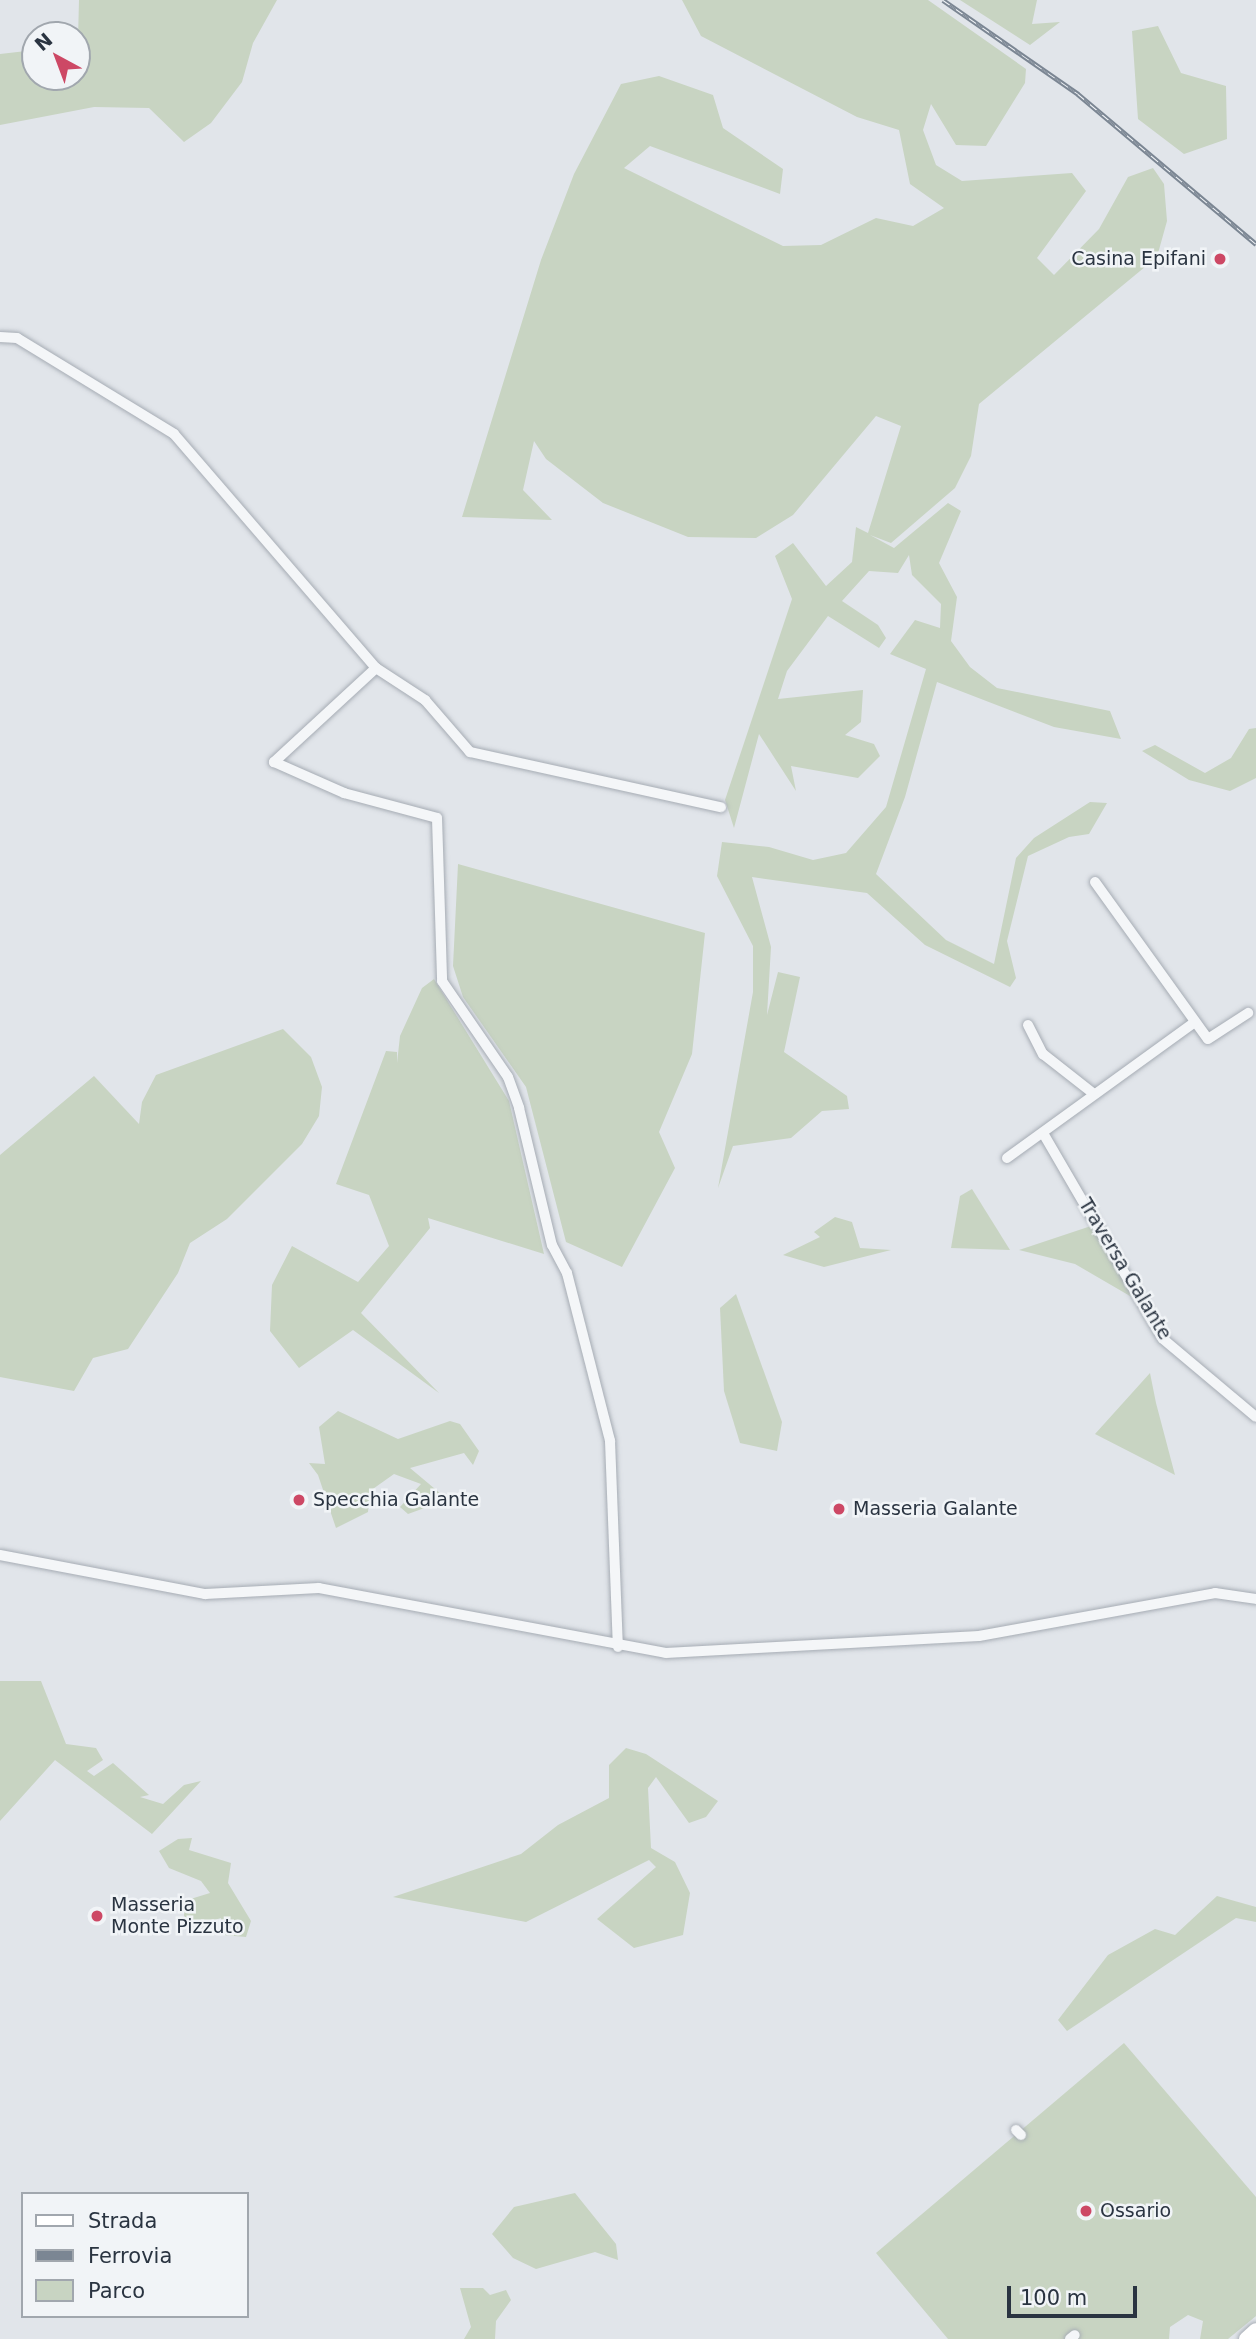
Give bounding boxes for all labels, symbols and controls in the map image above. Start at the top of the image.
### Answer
north arrow [21,21,91,91]
text: N [30,28,57,55]
place label: Casina Epifani [1071,248,1206,270]
marker: Casina Epifani [1212,251,1228,267]
street label: Traversa Galante [1074,1194,1176,1344]
place label: Specchia Galante [313,1489,479,1511]
marker: Specchia Galante [291,1492,307,1508]
place label: Masseria Galante [853,1498,1018,1520]
marker: Masseria Galante [831,1501,847,1517]
place label: Masseria Monte Pizzuto [111,1894,244,1938]
marker: Masseria Monte Pizzuto [89,1908,105,1924]
legend [21,2192,248,2318]
place label: Ossario [1100,2200,1171,2222]
marker: Ossario [1078,2203,1094,2219]
text: Strada [88,2209,157,2233]
text: Ferrovia [88,2244,172,2268]
scale bar [1011,2272,1140,2316]
text: Parco [88,2279,145,2303]
text: 100 m [1020,2286,1087,2310]

